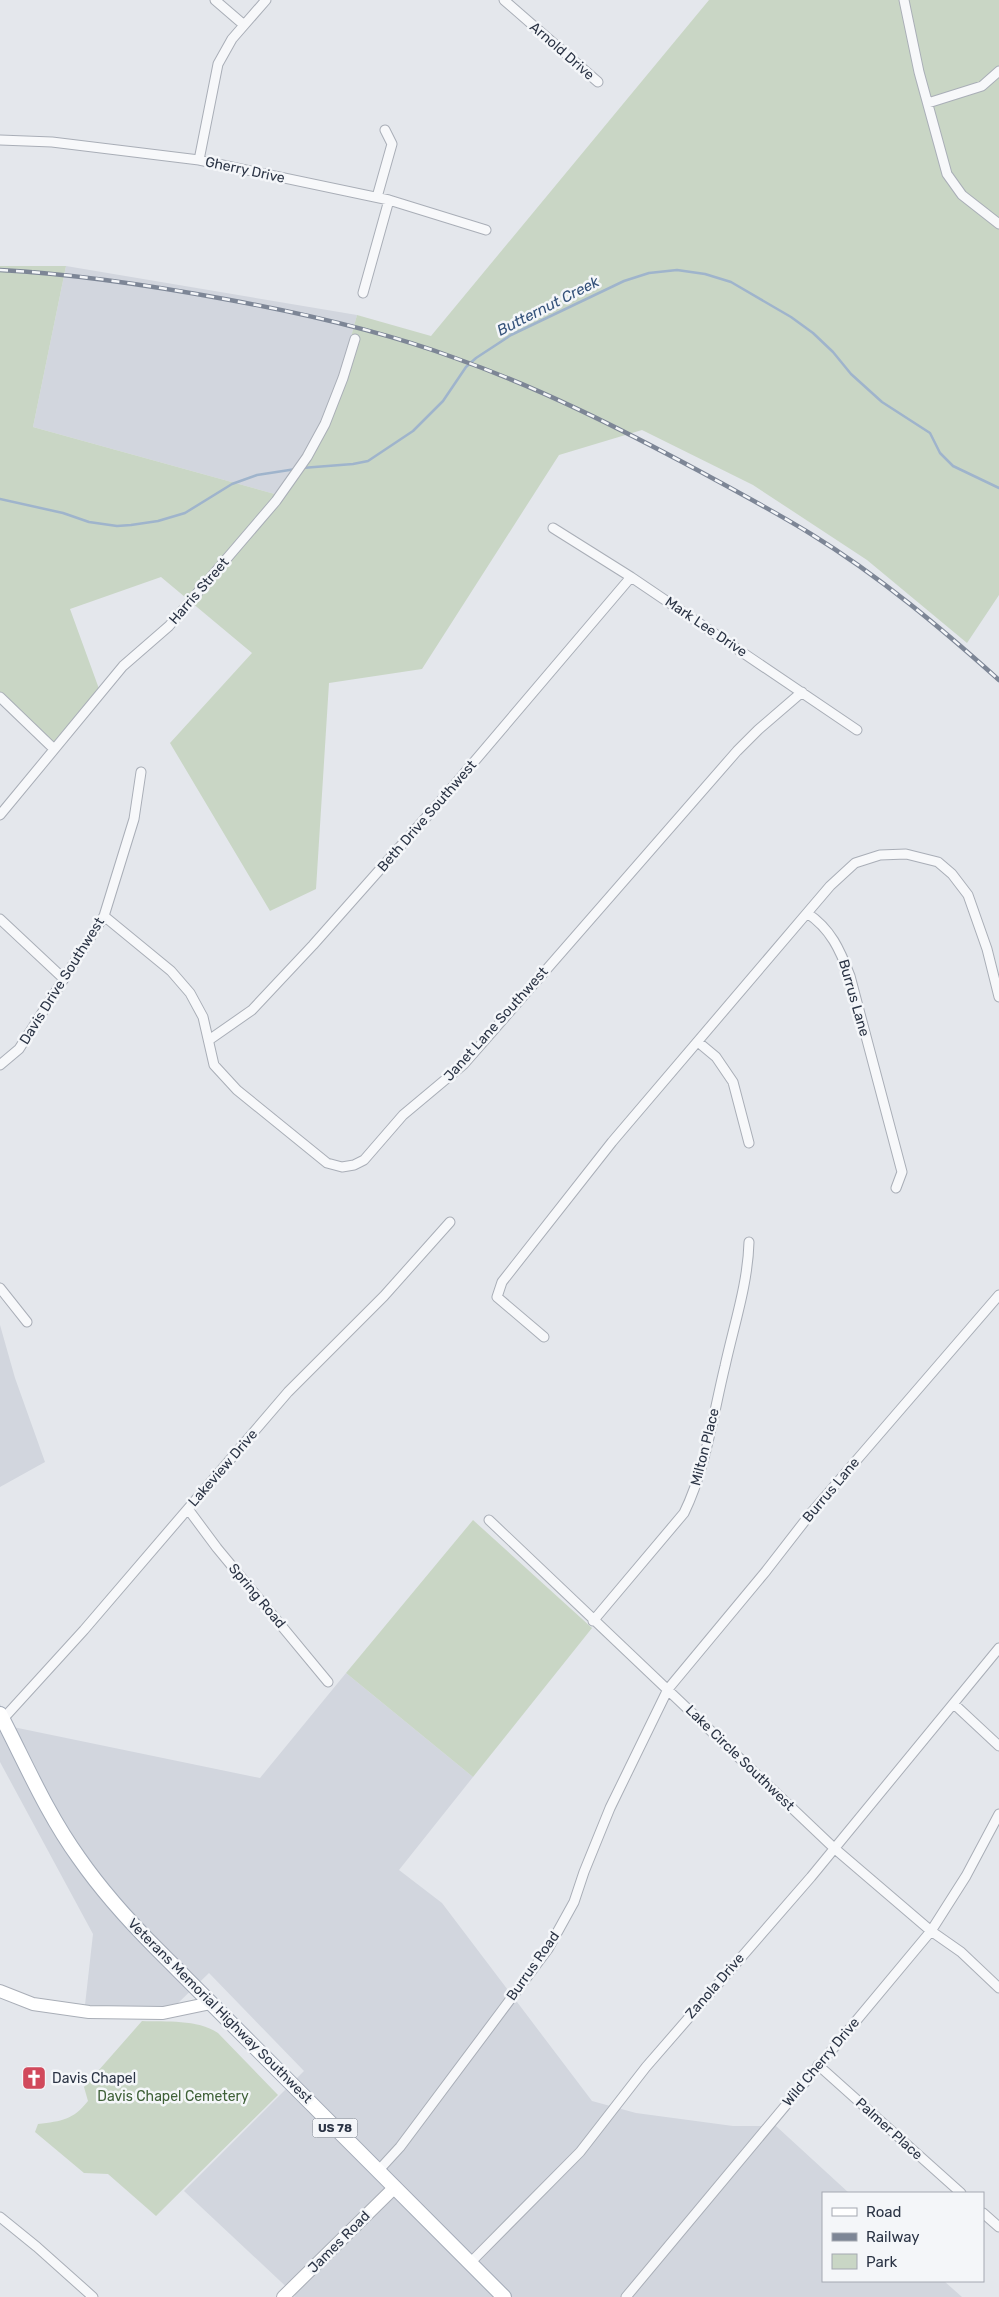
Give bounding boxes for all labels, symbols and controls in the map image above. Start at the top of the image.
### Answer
street label: Arnold Drive [526,18,598,84]
street label: Gherry Drive [204,153,287,187]
water label: Butternut Creek [494,272,602,340]
street label: Harris Street [165,554,233,628]
street label: Mark Lee Drive [662,593,750,661]
street label: Beth Drive Southwest [374,756,480,875]
street label: Davis Drive Southwest [16,914,108,1048]
street label: Burrus Lane [835,958,873,1039]
street label: Janet Lane Southwest [440,963,552,1085]
street label: Milton Place [687,1406,723,1487]
street label: Lakeview Drive [185,1426,261,1510]
street label: Burrus Lane [799,1454,863,1526]
street label: Spring Road [225,1560,289,1632]
street label: Lake Circle Southwest [682,1702,798,1815]
street label: Veterans Memorial Highway Southwest [124,1915,316,2107]
street label: Burrus Road [503,1928,563,2004]
street label: Zanola Drive [682,1950,748,2022]
street label: Wild Cherry Drive [779,2014,863,2110]
church icon: Davis Chapel [21,2065,47,2091]
place label: Davis Chapel [52,2070,136,2087]
park label: Davis Chapel Cemetery [97,2088,249,2105]
street label: Palmer Place [852,2094,926,2164]
road number: US 78 [312,2118,358,2138]
legend [822,2192,984,2282]
text: Road [866,2203,902,2221]
street label: James Road [304,2207,374,2277]
text: Railway [866,2228,920,2246]
text: Park [866,2253,897,2271]

